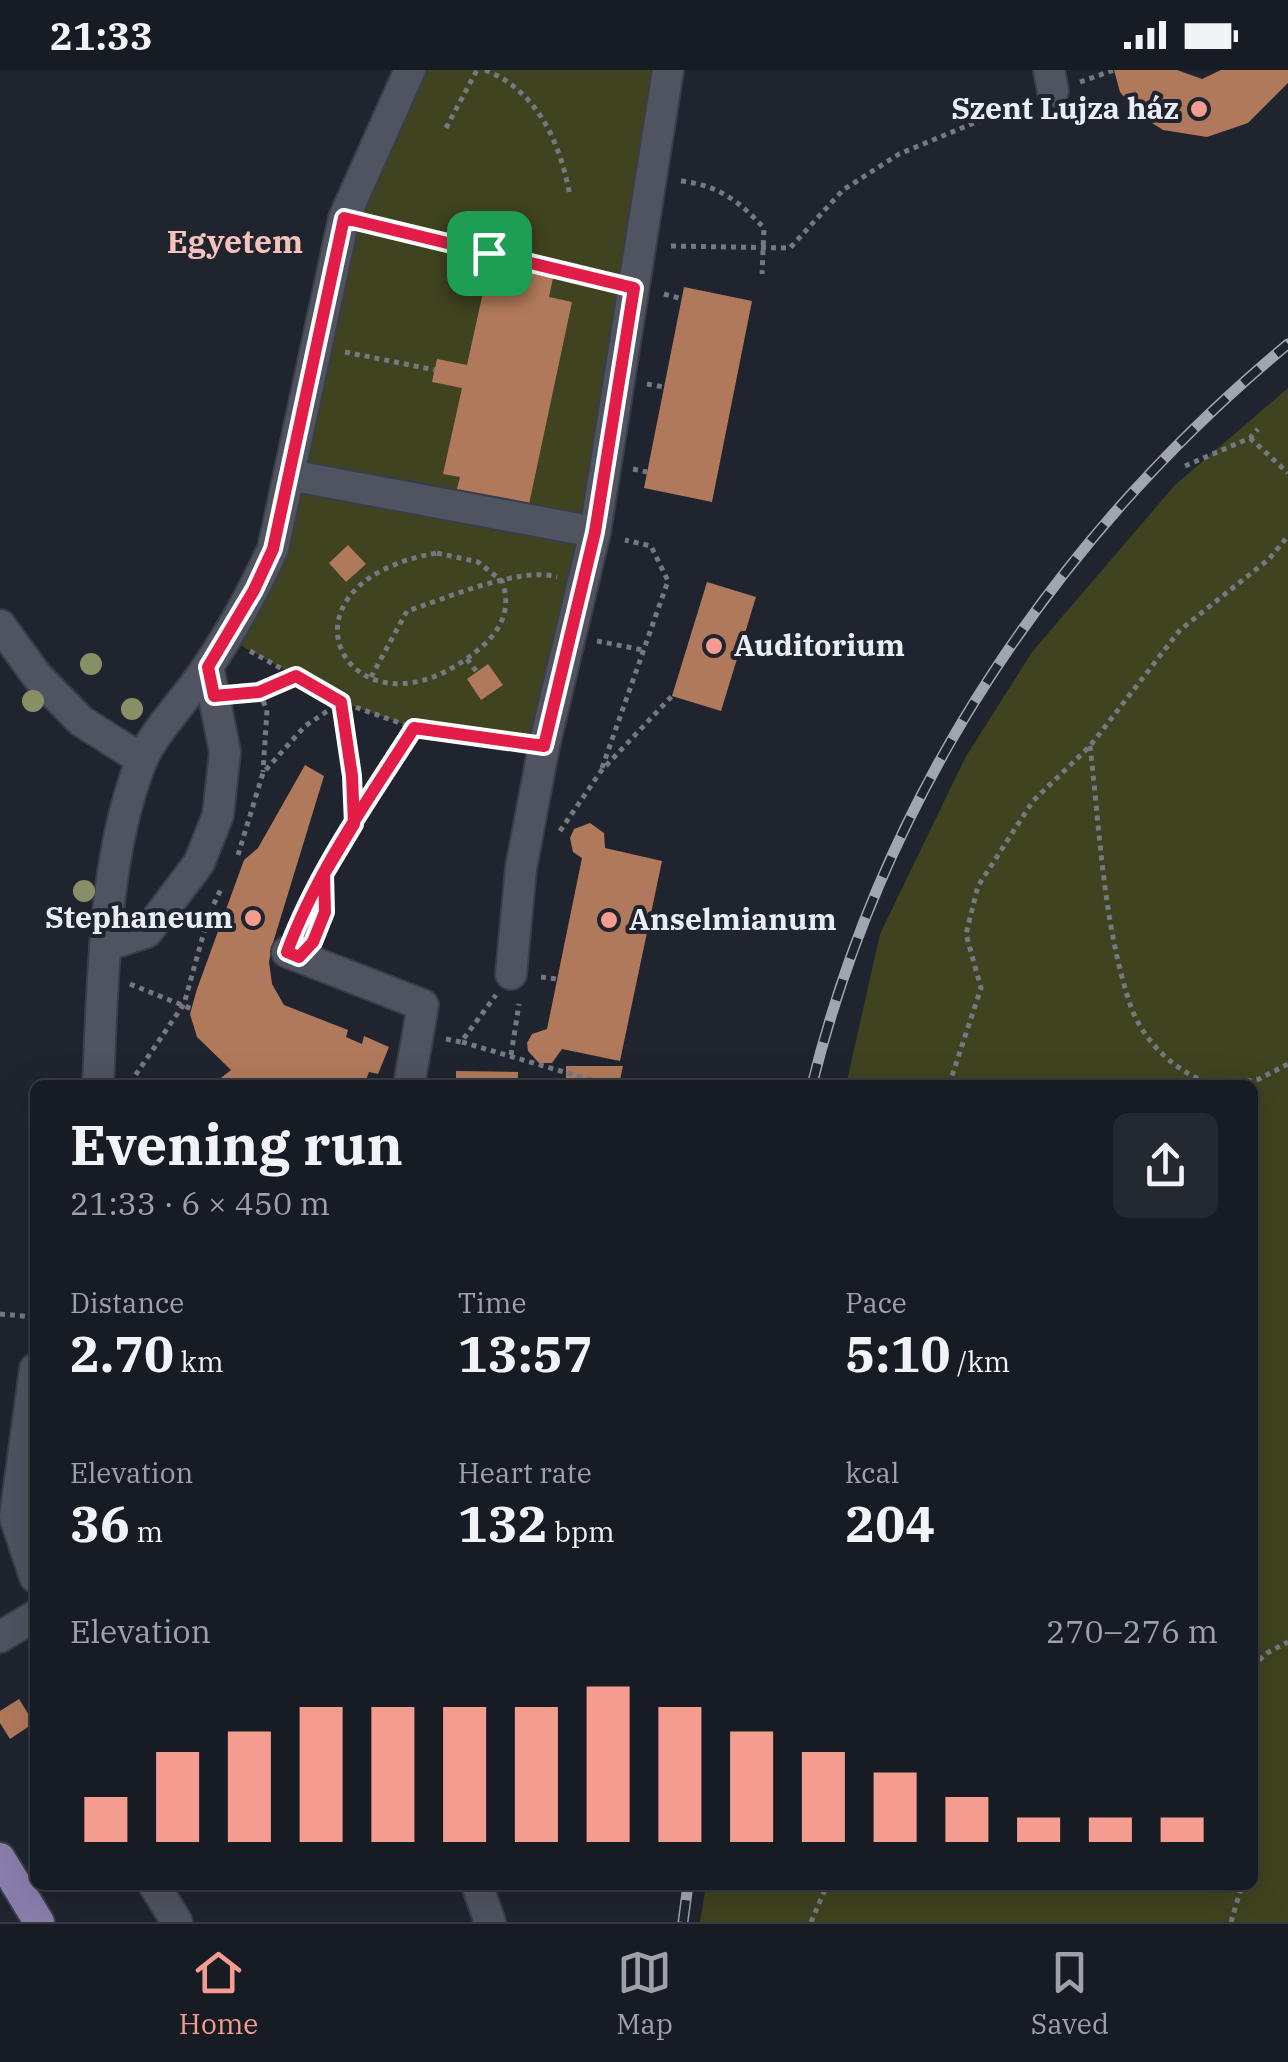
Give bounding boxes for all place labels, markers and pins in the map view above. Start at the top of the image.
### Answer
place label: Szent Lujza ház [951,88,1179,127]
marker: Szent Lujza ház [1188,98,1210,120]
pin [447,211,532,296]
place label: Auditorium [734,625,905,664]
marker: Auditorium [703,635,725,657]
place label: Stephaneum [45,897,233,936]
place label: Anselmianum [629,899,837,938]
marker: Stephaneum [242,907,264,929]
marker: Anselmianum [598,909,620,931]

